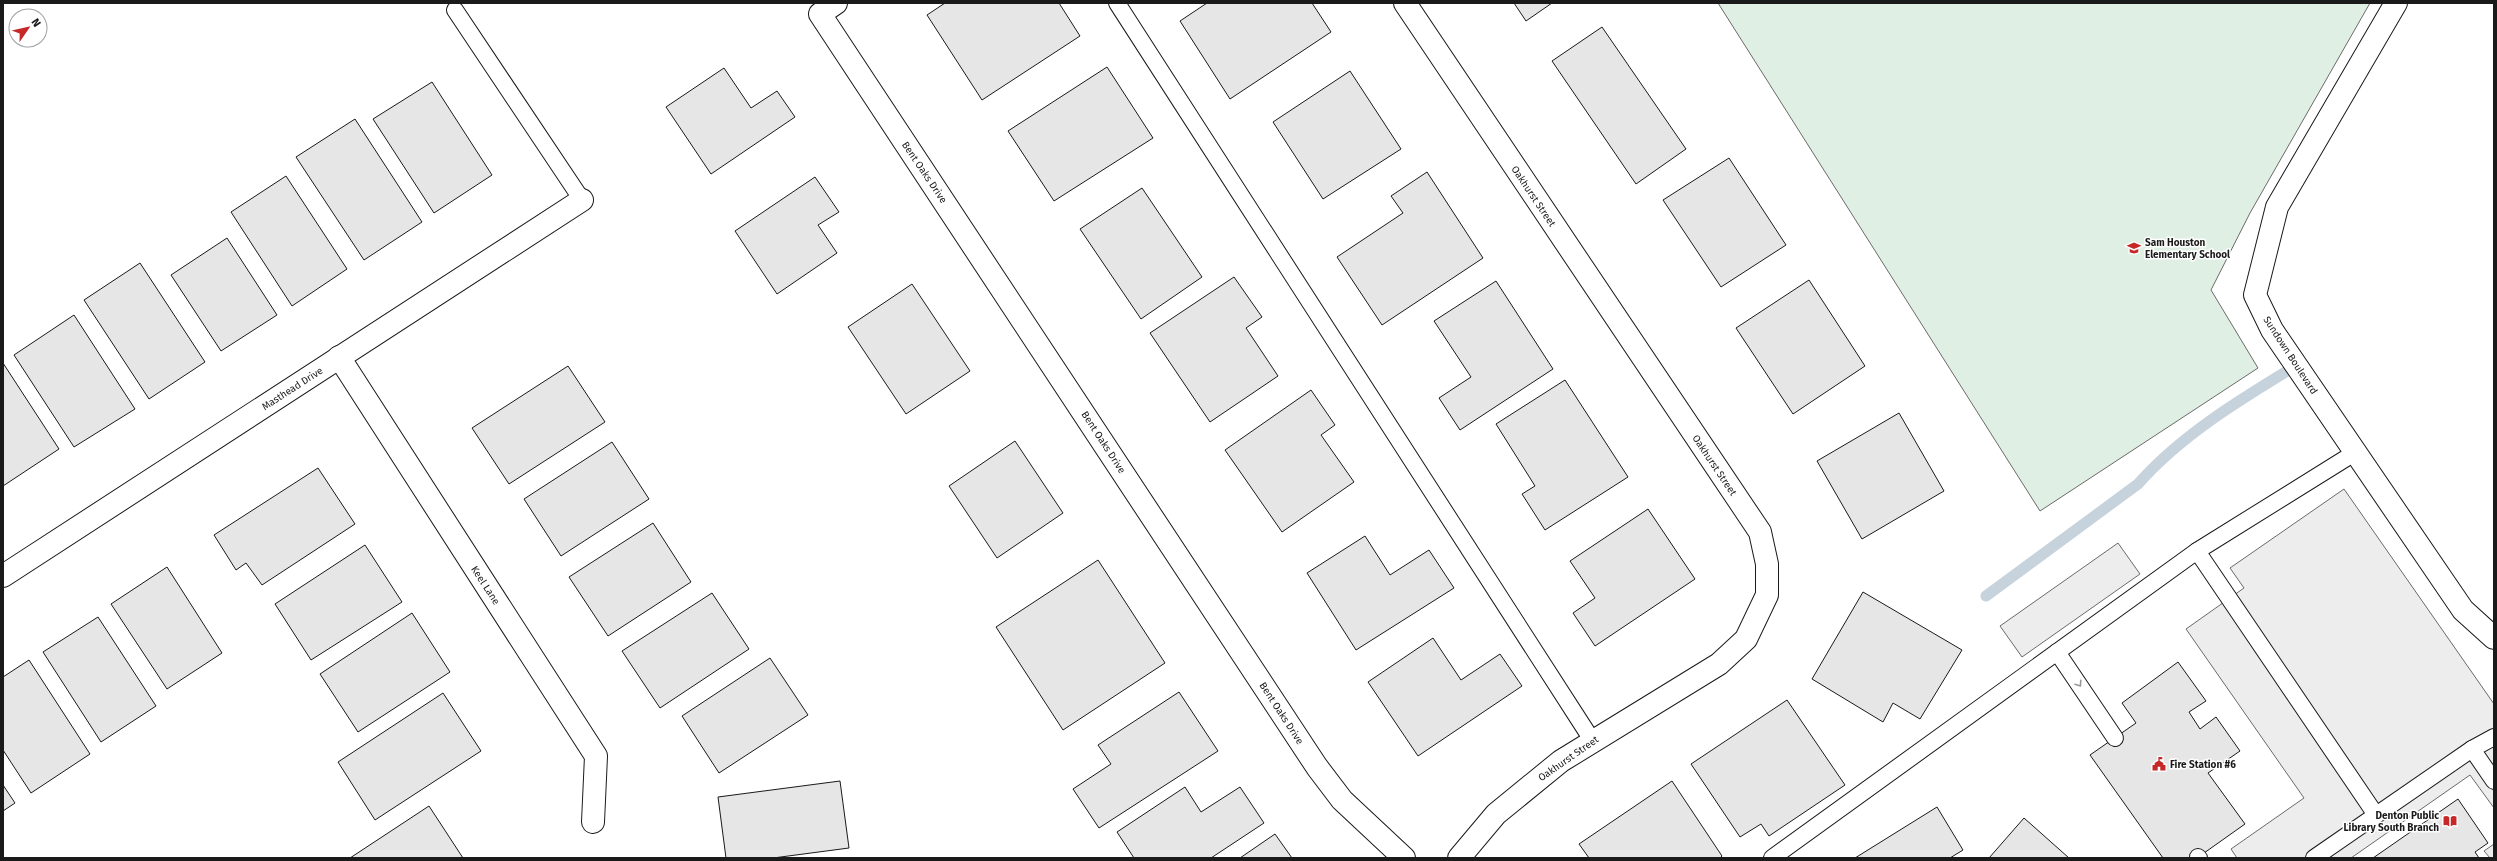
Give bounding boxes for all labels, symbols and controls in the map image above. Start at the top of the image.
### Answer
north arrow [8,8,48,48]
text: N [28,16,43,29]
street label: Bent Oaks Drive [899,139,949,206]
street label: Oakhurst Street [1508,164,1558,230]
place label: Sam Houston Elementary School [2145,237,2230,261]
school or university icon: Sam Houston Elementary School [2126,240,2142,256]
street label: Sundown Boulevard [2261,314,2320,397]
street label: Masthead Drive [260,365,325,413]
street label: Bent Oaks Drive [1079,409,1128,476]
street label: Oakhurst Street [1689,433,1739,499]
street label: Keel Lane [468,564,502,607]
street label: Bent Oaks Drive [1257,680,1306,747]
one-way arrow [2074,680,2081,687]
street label: Oakhurst Street [1536,733,1601,784]
public building icon: Fire Station #6 [2151,756,2167,772]
place label: Fire Station #6 [2170,759,2236,771]
place label: Denton Public Library South Branch [2343,810,2439,834]
library icon: Denton Public Library South Branch [2442,813,2458,829]

